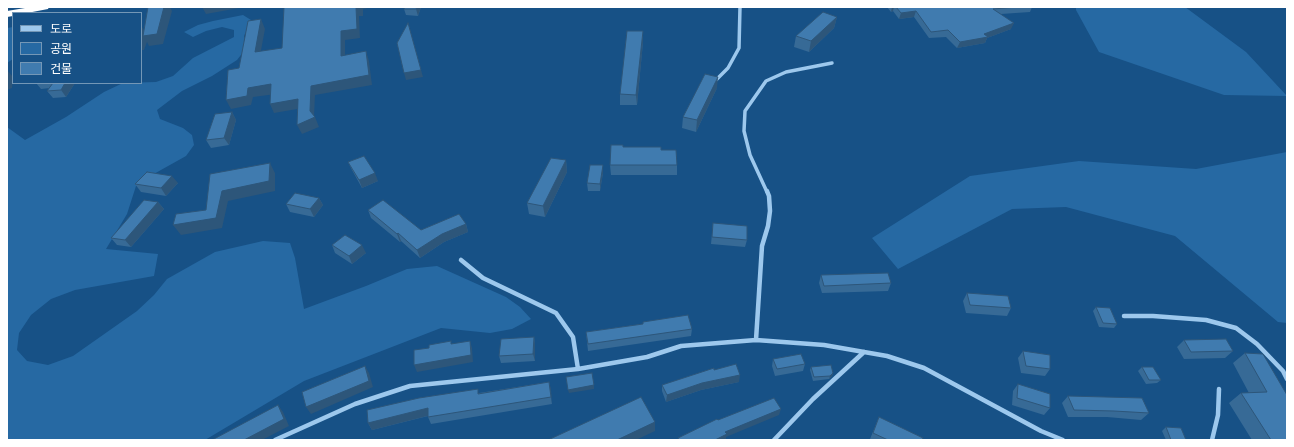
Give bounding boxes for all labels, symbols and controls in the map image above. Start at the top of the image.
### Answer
legend [12,12,142,84]
text: 도로 [50,20,72,37]
text: 공원 [50,40,72,57]
text: 건물 [50,60,72,77]

